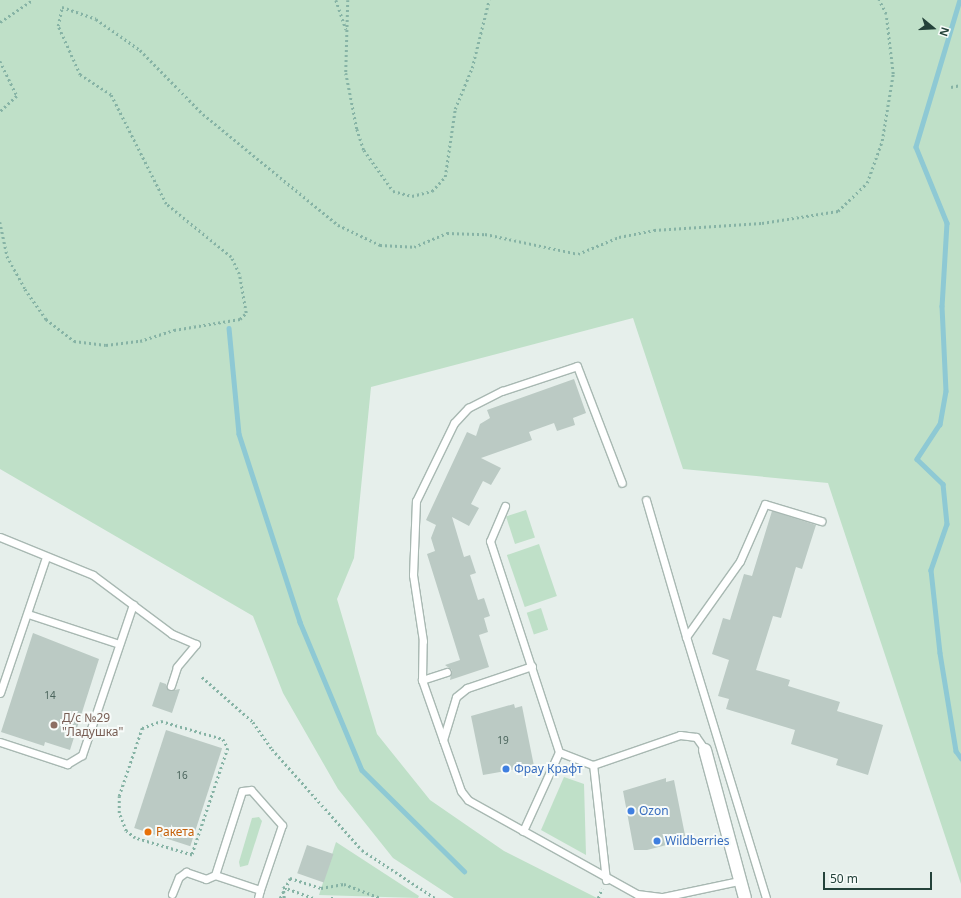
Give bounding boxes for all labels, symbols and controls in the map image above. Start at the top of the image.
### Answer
north arrow [913,8,953,48]
text: N [936,25,953,38]
house number: 14 [44,690,56,702]
place label: Д/с №29 "Ладушка" [62,711,123,739]
marker: Д/с №29 "Ладушка" [49,720,59,730]
house number: 19 [497,735,509,747]
place label: Фрау Крафт [514,762,583,776]
marker: Фрау Крафт [501,764,511,774]
house number: 16 [176,770,188,782]
place label: Ozon [639,804,669,818]
marker: Ozon [626,806,636,816]
place label: Ракета [156,825,195,839]
marker: Ракета [143,827,153,837]
place label: Wildberries [665,834,729,848]
marker: Wildberries [652,836,662,846]
scale bar [825,864,934,890]
text: 50 m [830,870,858,887]

